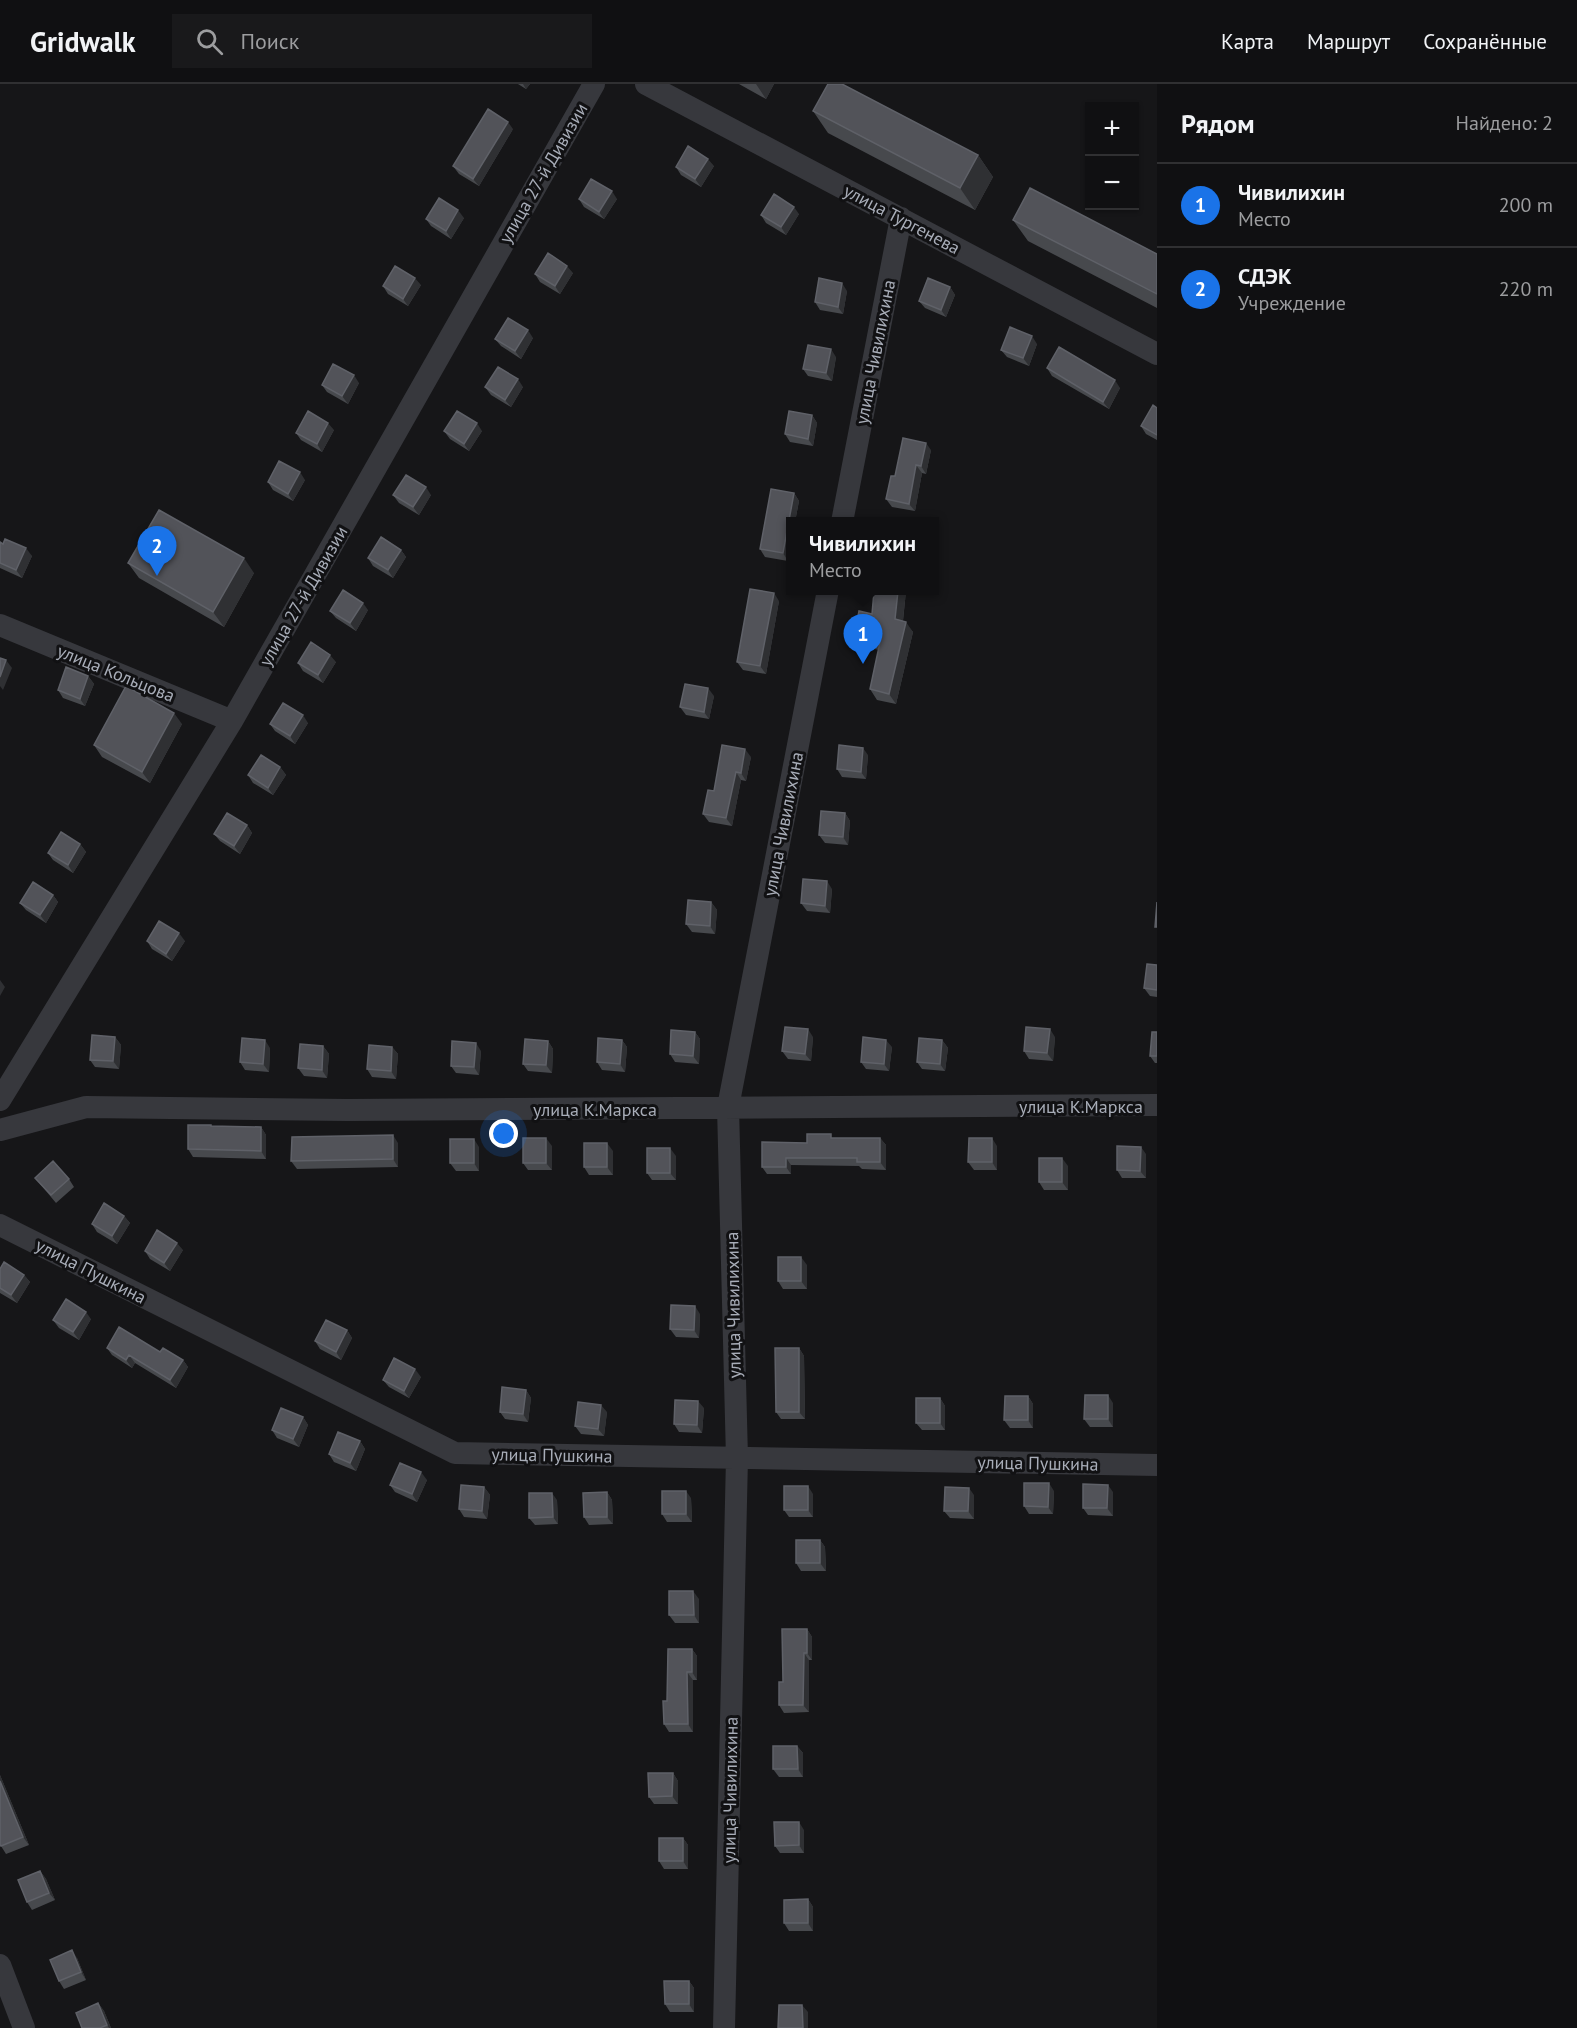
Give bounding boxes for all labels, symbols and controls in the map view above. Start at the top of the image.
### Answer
search box [172,14,592,68]
text: Gridwalk [30,23,136,60]
icon: search [193,25,226,58]
text: Поиск [241,27,299,55]
text: Карта [1221,28,1274,55]
text: Маршрут [1307,28,1390,55]
text: Сохранённые [1423,28,1547,55]
street label: улица 27-й Дивизии [494,99,592,247]
map controls [1085,102,1139,210]
button: + [1085,102,1139,156]
text: Рядом [1181,107,1255,140]
text: Найдено: 2 [1456,110,1553,136]
button: − [1085,156,1139,210]
text: Чивилихин [1238,178,1345,206]
street label: улица Тургенева [840,179,964,259]
text: 1 [1195,192,1206,218]
text: 200 m [1499,192,1553,218]
text: Место [1238,206,1291,232]
text: СДЭК [1238,262,1292,290]
text: 2 [1195,276,1206,302]
text: 220 m [1499,276,1553,302]
street label: улица Чивилихина [850,278,900,426]
text: Учреждение [1238,290,1346,316]
popup [786,517,939,595]
street label: улица 27-й Дивизии [254,522,352,670]
pin: 2 [138,526,176,576]
text: Чивилихин [809,529,916,557]
text: Место [809,557,862,583]
pin: 1 [844,614,882,664]
street label: улица Кольцова [54,639,178,707]
street label: улица Чивилихина [758,750,808,898]
street label: улица К.Маркса [1019,1095,1143,1118]
street label: улица К.Маркса [533,1098,657,1121]
your location [489,1119,518,1148]
street label: улица Чивилихина [720,1231,746,1379]
street label: улица Пушкина [32,1233,150,1309]
street label: улица Пушкина [491,1442,613,1468]
street label: улица Пушкина [977,1450,1099,1476]
street label: улица Чивилихина [717,1716,743,1864]

